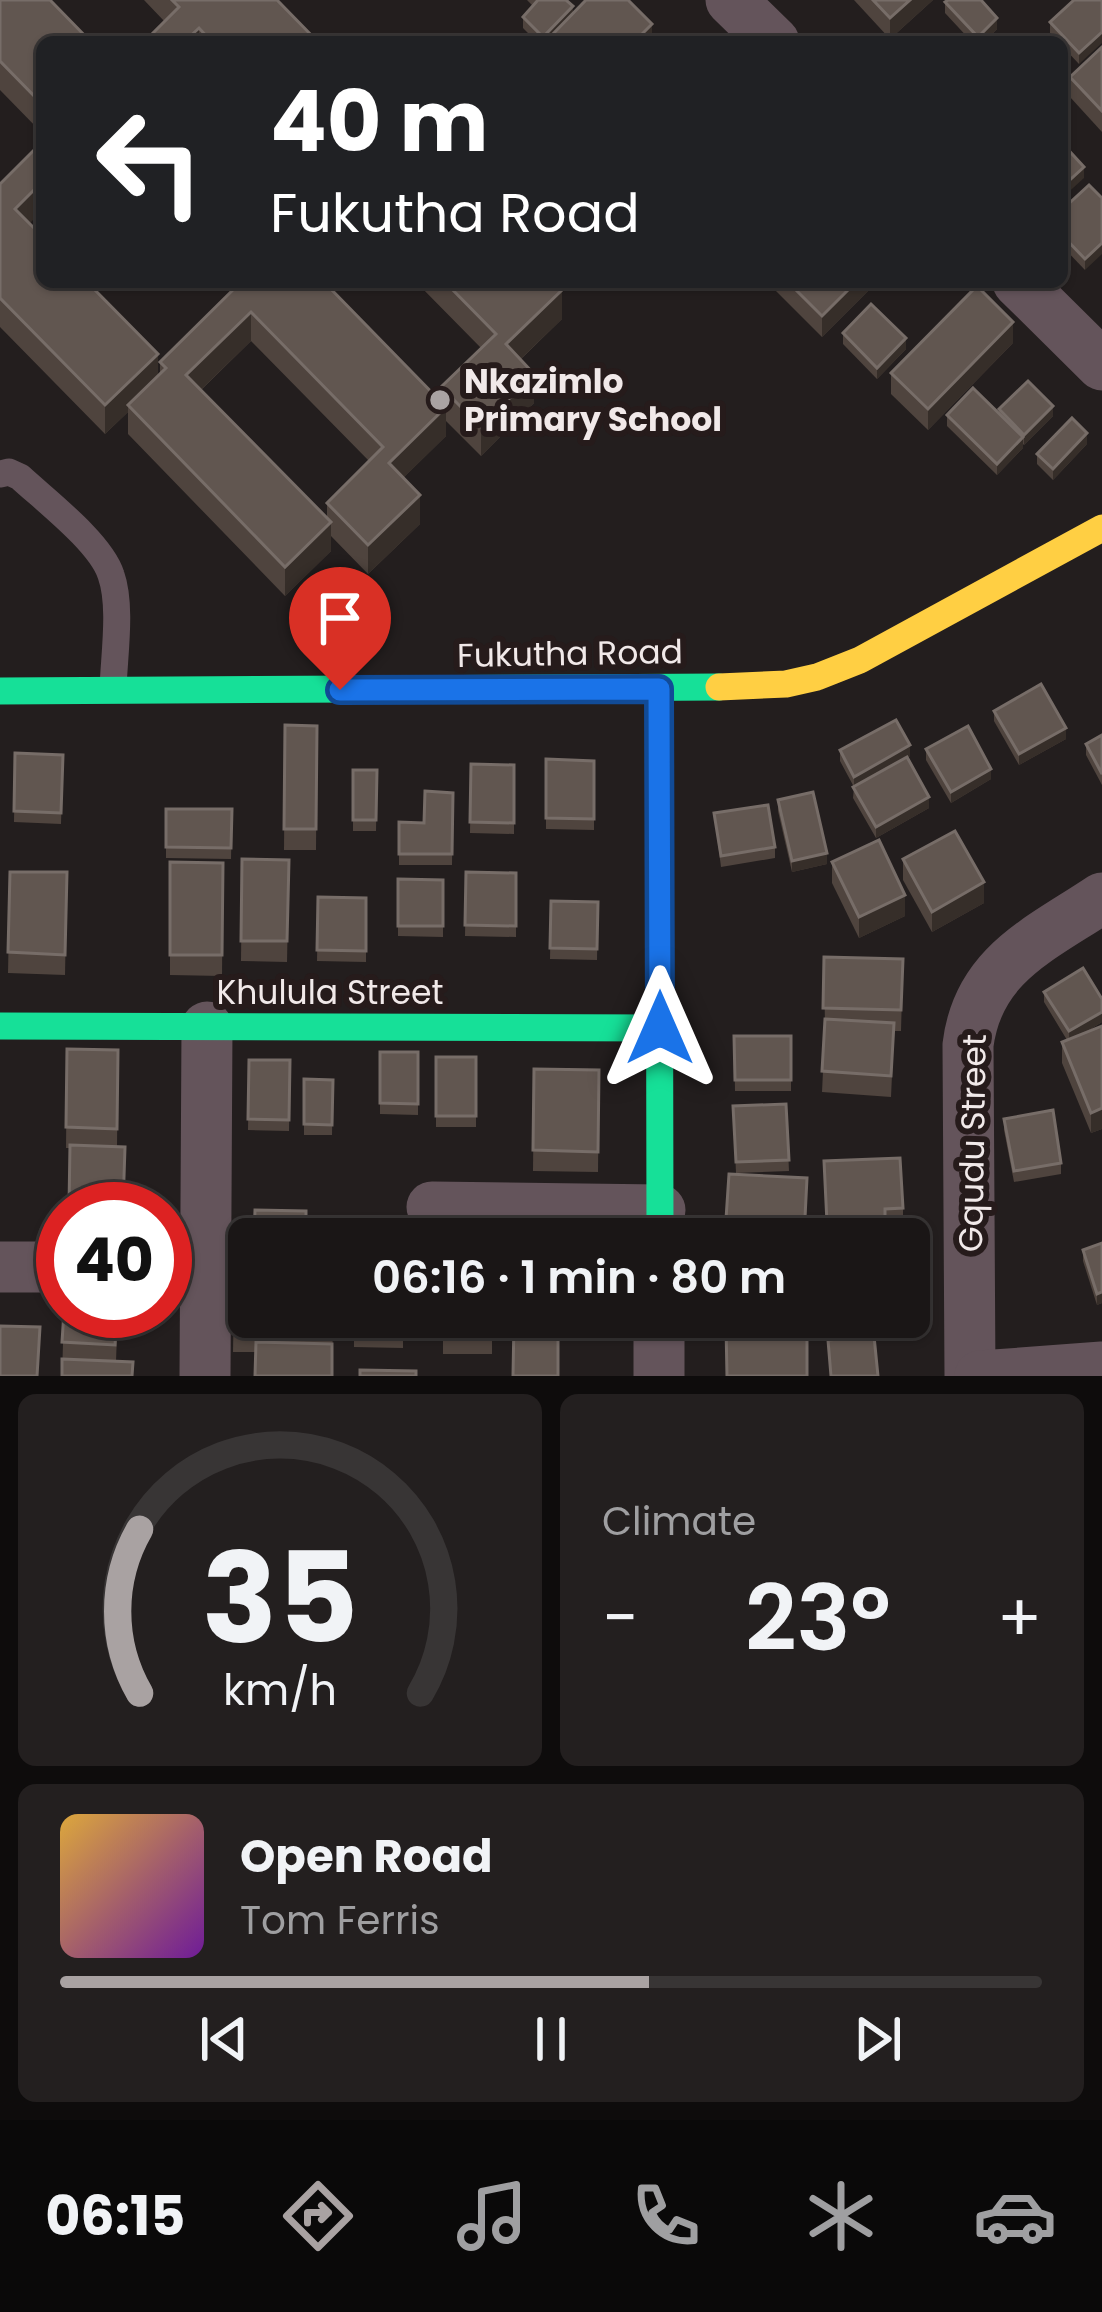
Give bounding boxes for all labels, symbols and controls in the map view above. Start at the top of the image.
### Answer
text: 40 m [270,63,488,180]
icon: left [72,84,228,240]
text: Fukutha Road [270,175,640,251]
place label: Nkazimlo Primary School [464,358,722,443]
marker: Nkazimlo Primary School [427,387,453,413]
pin [289,567,391,690]
icon: arrive [307,585,373,651]
street label: Fukutha Road [457,628,683,679]
position arrow [597,965,723,1091]
street label: Khulula Street [216,969,444,1016]
street label: Gqudu Street [947,1034,998,1252]
speed limit sign: 40 [36,1182,192,1338]
text: 06:16 · 1 min · 80 m [372,1246,786,1309]
text: Climate [602,1494,756,1549]
text: 35 [202,1511,358,1686]
text: 23° [745,1555,890,1682]
text: − [602,1572,638,1664]
text: + [997,1572,1042,1664]
text: km/h [223,1660,337,1720]
text: Open Road [240,1825,493,1888]
text: Tom Ferris [240,1893,440,1948]
icon: previous [191,2006,257,2072]
icon: pause [518,2006,584,2072]
icon: next [845,2006,911,2072]
icon: directions [276,2174,360,2258]
icon: music [450,2174,534,2258]
icon: phone [624,2174,708,2258]
icon: climate [799,2174,883,2258]
icon: car [973,2174,1057,2258]
text: 06:15 [45,2178,185,2254]

